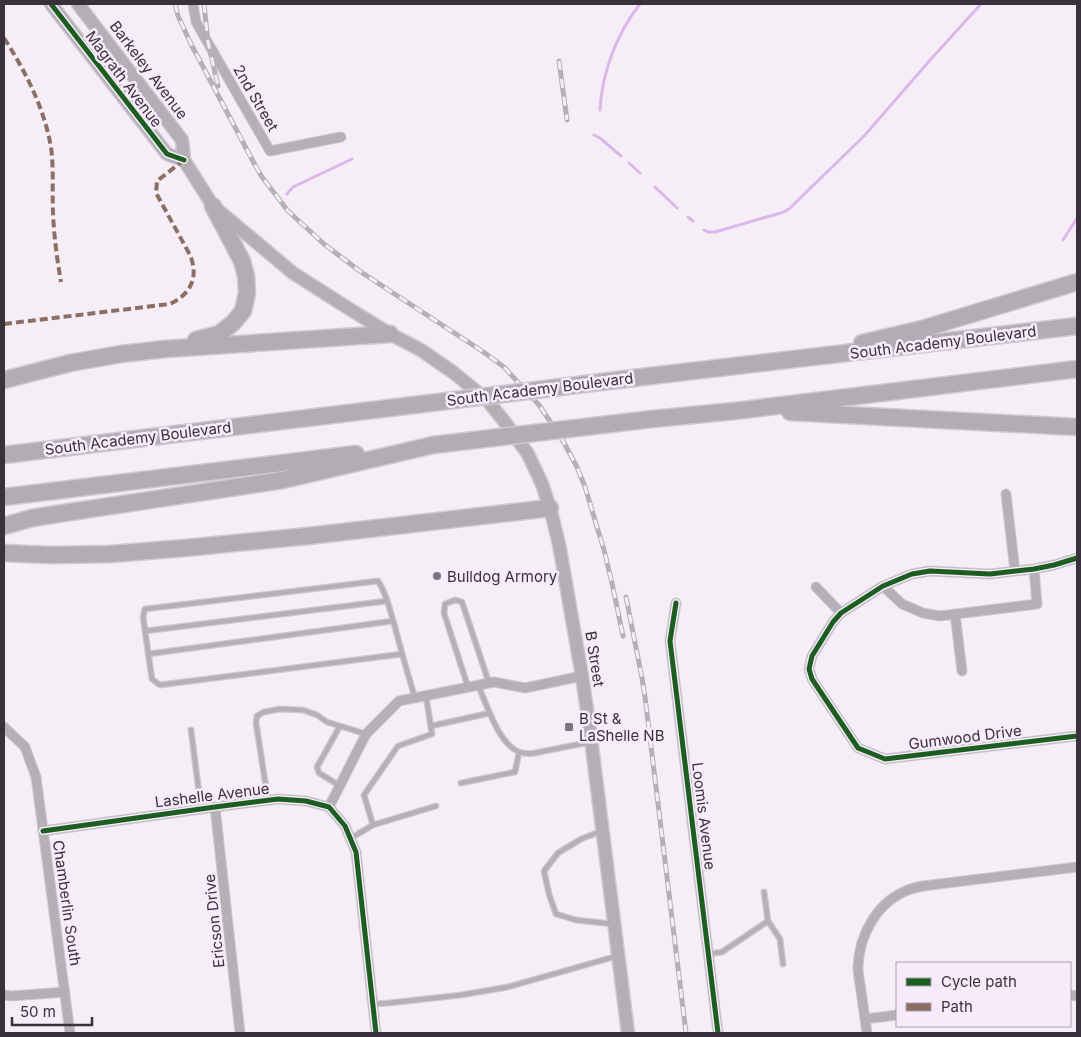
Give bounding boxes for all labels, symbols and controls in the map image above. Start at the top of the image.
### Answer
street label: Barkeley Avenue [106,17,192,123]
street label: Magrath Avenue [82,27,166,131]
street label: 2nd Street [229,61,283,135]
street label: South Academy Boulevard [849,321,1037,363]
street label: South Academy Boulevard [446,368,634,410]
street label: South Academy Boulevard [44,417,232,459]
place label: Bulldog Armory [447,567,558,586]
marker: Bulldog Armory [431,570,443,582]
street label: B Street [581,630,609,688]
place label: B St & LaShelle NB [579,709,665,745]
marker: B St & LaShelle NB [563,721,575,733]
street label: Gumwood Drive [907,721,1023,753]
street label: Loomis Avenue [688,761,720,871]
street label: Lashelle Avenue [154,779,270,811]
street label: Chamberlin South [49,839,85,967]
street label: Ericson Drive [200,873,228,969]
legend [896,962,1071,1027]
text: Cycle path [941,972,1017,991]
scale bar [12,994,92,1026]
text: Path [941,997,973,1016]
text: 50 m [20,1002,56,1021]

